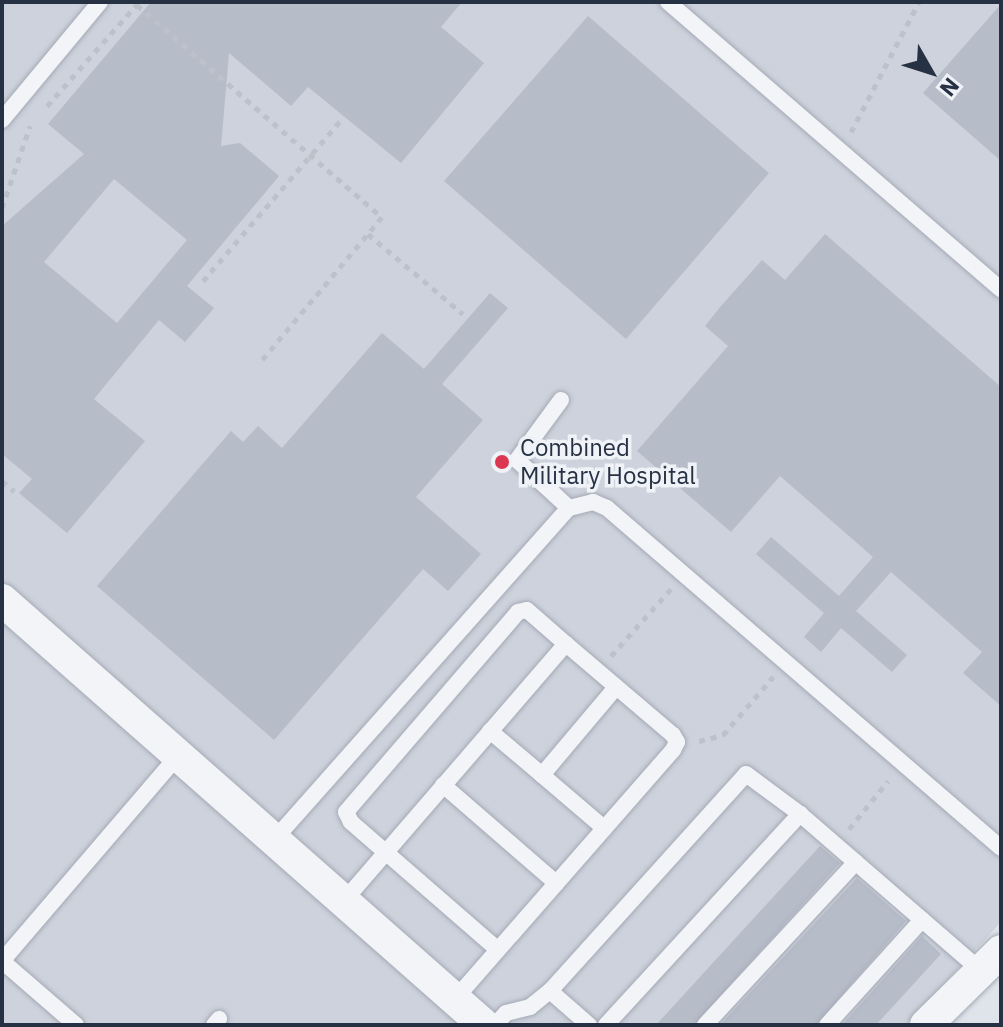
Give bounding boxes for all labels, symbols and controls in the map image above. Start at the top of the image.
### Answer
north arrow [891,32,971,112]
text: N [934,72,966,103]
place label: Combined Military Hospital [520,434,696,490]
marker: Combined Military Hospital [491,451,513,473]

